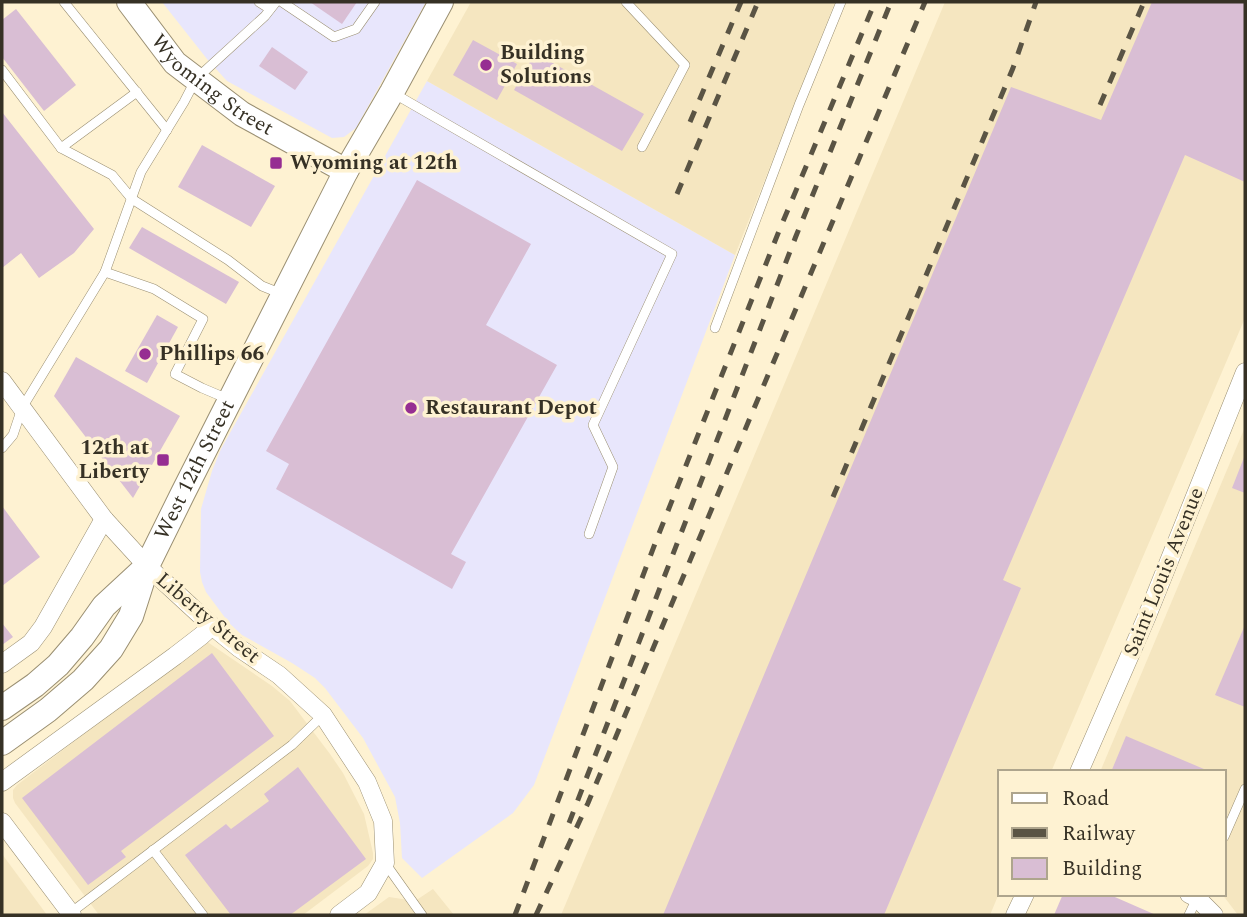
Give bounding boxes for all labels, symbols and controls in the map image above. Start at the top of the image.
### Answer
street label: Wyoming Street [143,27,279,144]
place label: Building Solutions [500,37,592,93]
marker: Building Solutions [478,57,494,73]
place label: Wyoming at 12th [290,147,458,179]
marker: Wyoming at 12th [268,155,284,171]
place label: Phillips 66 [159,338,265,370]
marker: Phillips 66 [137,346,153,362]
place label: Restaurant Depot [425,392,597,424]
street label: West 12th Street [146,394,244,545]
marker: Restaurant Depot [403,400,419,416]
place label: 12th at Liberty [78,432,150,488]
marker: 12th at Liberty [155,452,171,468]
street label: Saint Louis Avenue [1115,483,1213,661]
street label: Liberty Street [149,565,267,671]
legend [998,770,1226,896]
text: Road [1062,783,1109,815]
text: Railway [1062,818,1136,850]
text: Building [1062,853,1142,885]

